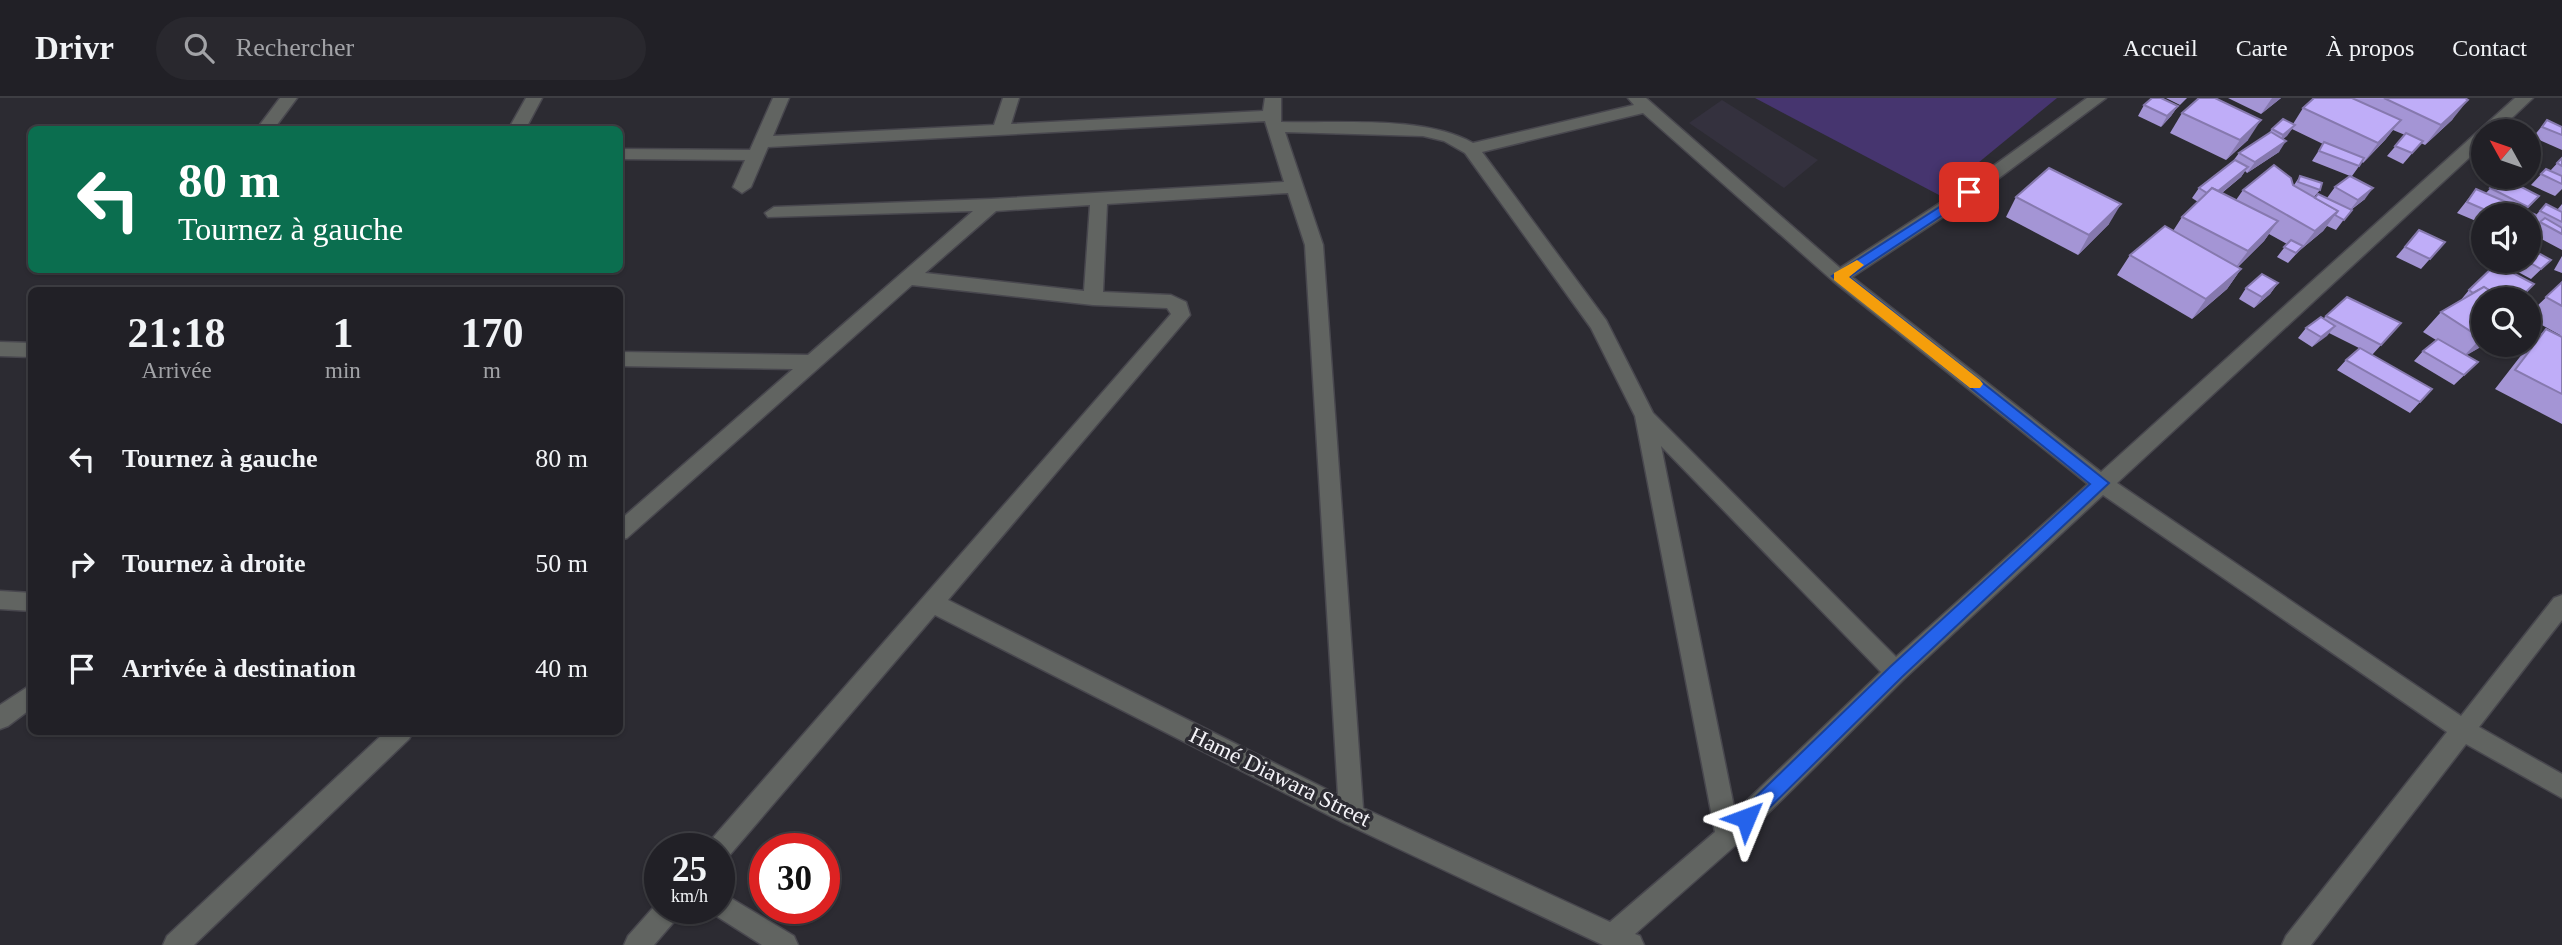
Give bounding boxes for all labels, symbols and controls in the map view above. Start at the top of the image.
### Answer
search box [156,17,646,80]
icon: search [180,29,218,67]
text: Drivr [35,30,114,66]
text: Rechercher [236,33,354,62]
text: Accueil [2123,35,2198,61]
text: Carte [2236,35,2288,61]
text: À propos [2326,35,2414,61]
text: Contact [2452,35,2527,61]
north arrow [2471,119,2541,189]
map controls [2471,119,2541,357]
text: 80 m [178,153,280,208]
icon: left [63,154,154,245]
pin [1939,162,1999,222]
icon: arrive [1950,173,1988,211]
button: sound [2471,203,2541,273]
text: Tournez à gauche [178,211,403,247]
button: search [2471,287,2541,357]
text: 21:18 [128,310,226,356]
text: 1 [332,310,353,356]
text: 170 [460,310,523,356]
text: Arrivée [141,358,212,383]
text: min [325,358,361,383]
text: m [483,358,501,383]
icon: left [63,440,101,478]
text: Tournez à gauche [122,444,318,473]
text: 80 m [535,444,588,473]
icon: right [63,545,101,583]
text: Tournez à droite [122,549,305,578]
text: 50 m [535,549,588,578]
icon: arrive [63,650,101,688]
text: Arrivée à destination [122,654,356,683]
text: 40 m [535,654,588,683]
street label: Hamé Diawara Street [1186,722,1375,832]
position arrow [1709,781,1783,855]
speed limit sign: 30 [749,833,840,924]
text: 25 [672,850,707,889]
text: km/h [671,886,708,906]

